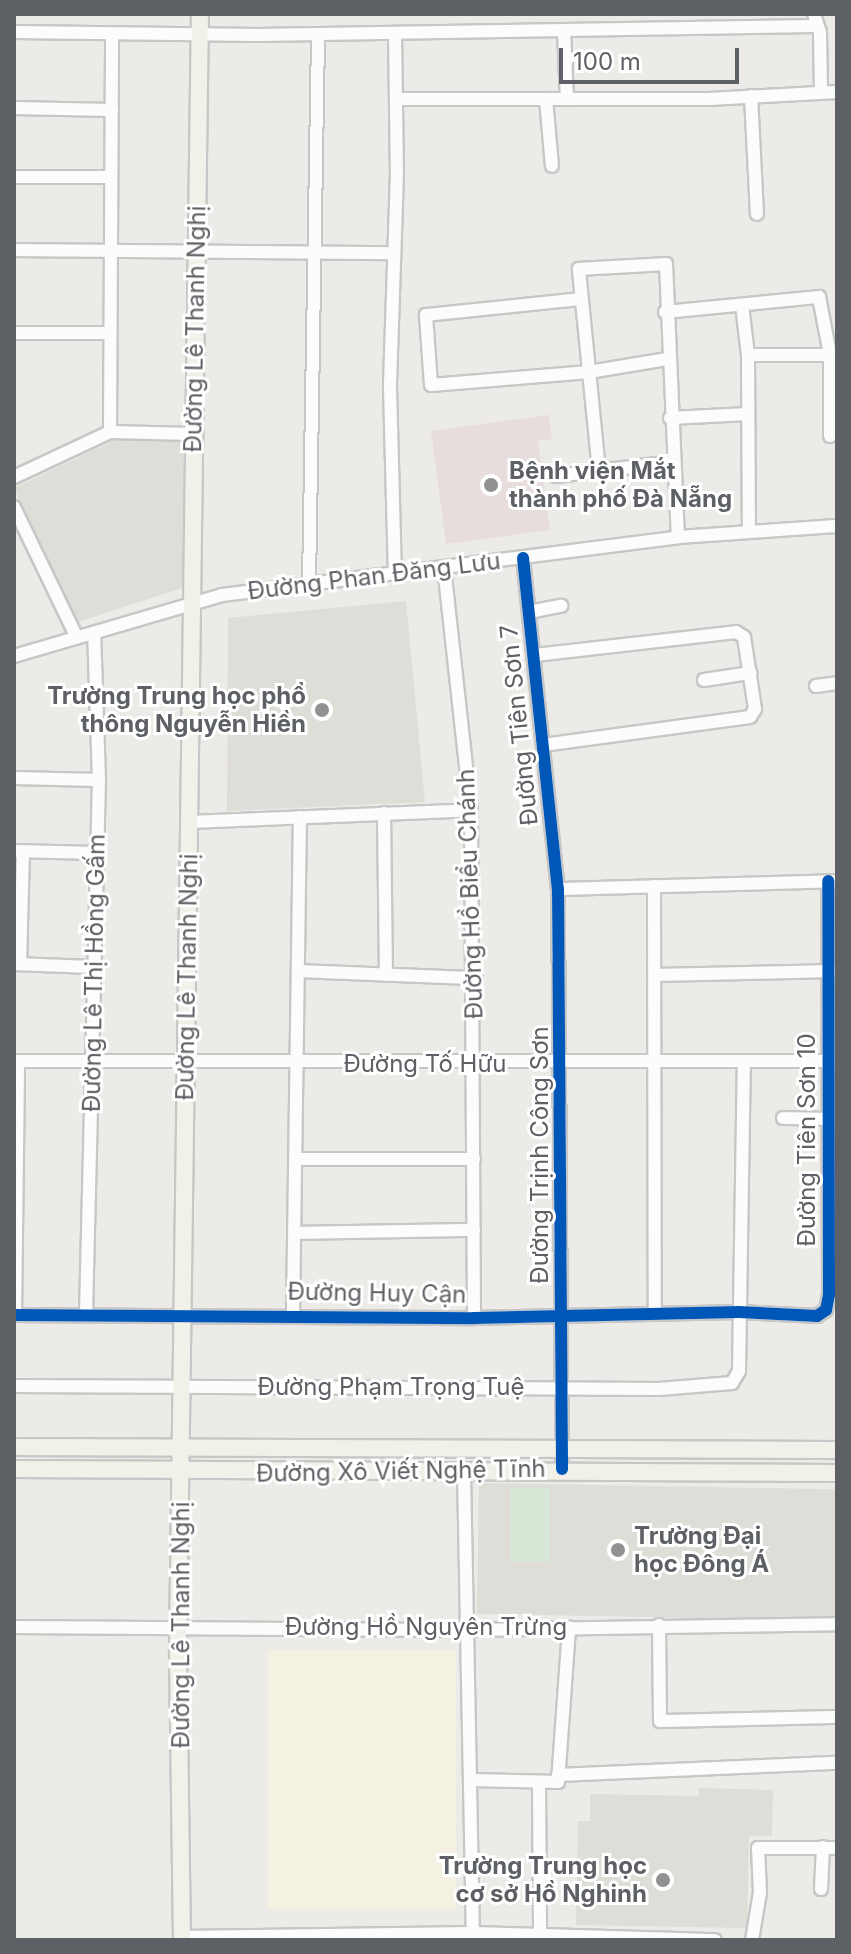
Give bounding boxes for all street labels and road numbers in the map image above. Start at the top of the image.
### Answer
street label: Đường Lê Thanh Nghị [178,205,212,453]
street label: Đường Phan Đăng Lưu [246,546,502,606]
street label: Đường Tiên Sơn 7 [494,623,544,827]
street label: Đường Hồ Biểu Chánh [451,768,489,1020]
street label: Đường Lê Thị Hồng Gấm [77,834,111,1112]
street label: Đường Lê Thanh Nghị [170,853,204,1101]
street label: Đường Trịnh Công Sơn [526,1026,554,1284]
street label: Đường Tiên Sơn 10 [793,1033,821,1247]
street label: Đường Tố Hữu [344,1050,506,1078]
street label: Đường Huy Cận [287,1277,467,1309]
street label: Đường Phạm Trọng Tuệ [258,1373,524,1401]
street label: Đường Xô Viết Nghệ Tĩnh [256,1454,546,1488]
street label: Đường Lê Thanh Nghị [167,1502,195,1748]
street label: Đường Hồ Nguyên Trừng [285,1613,567,1641]

